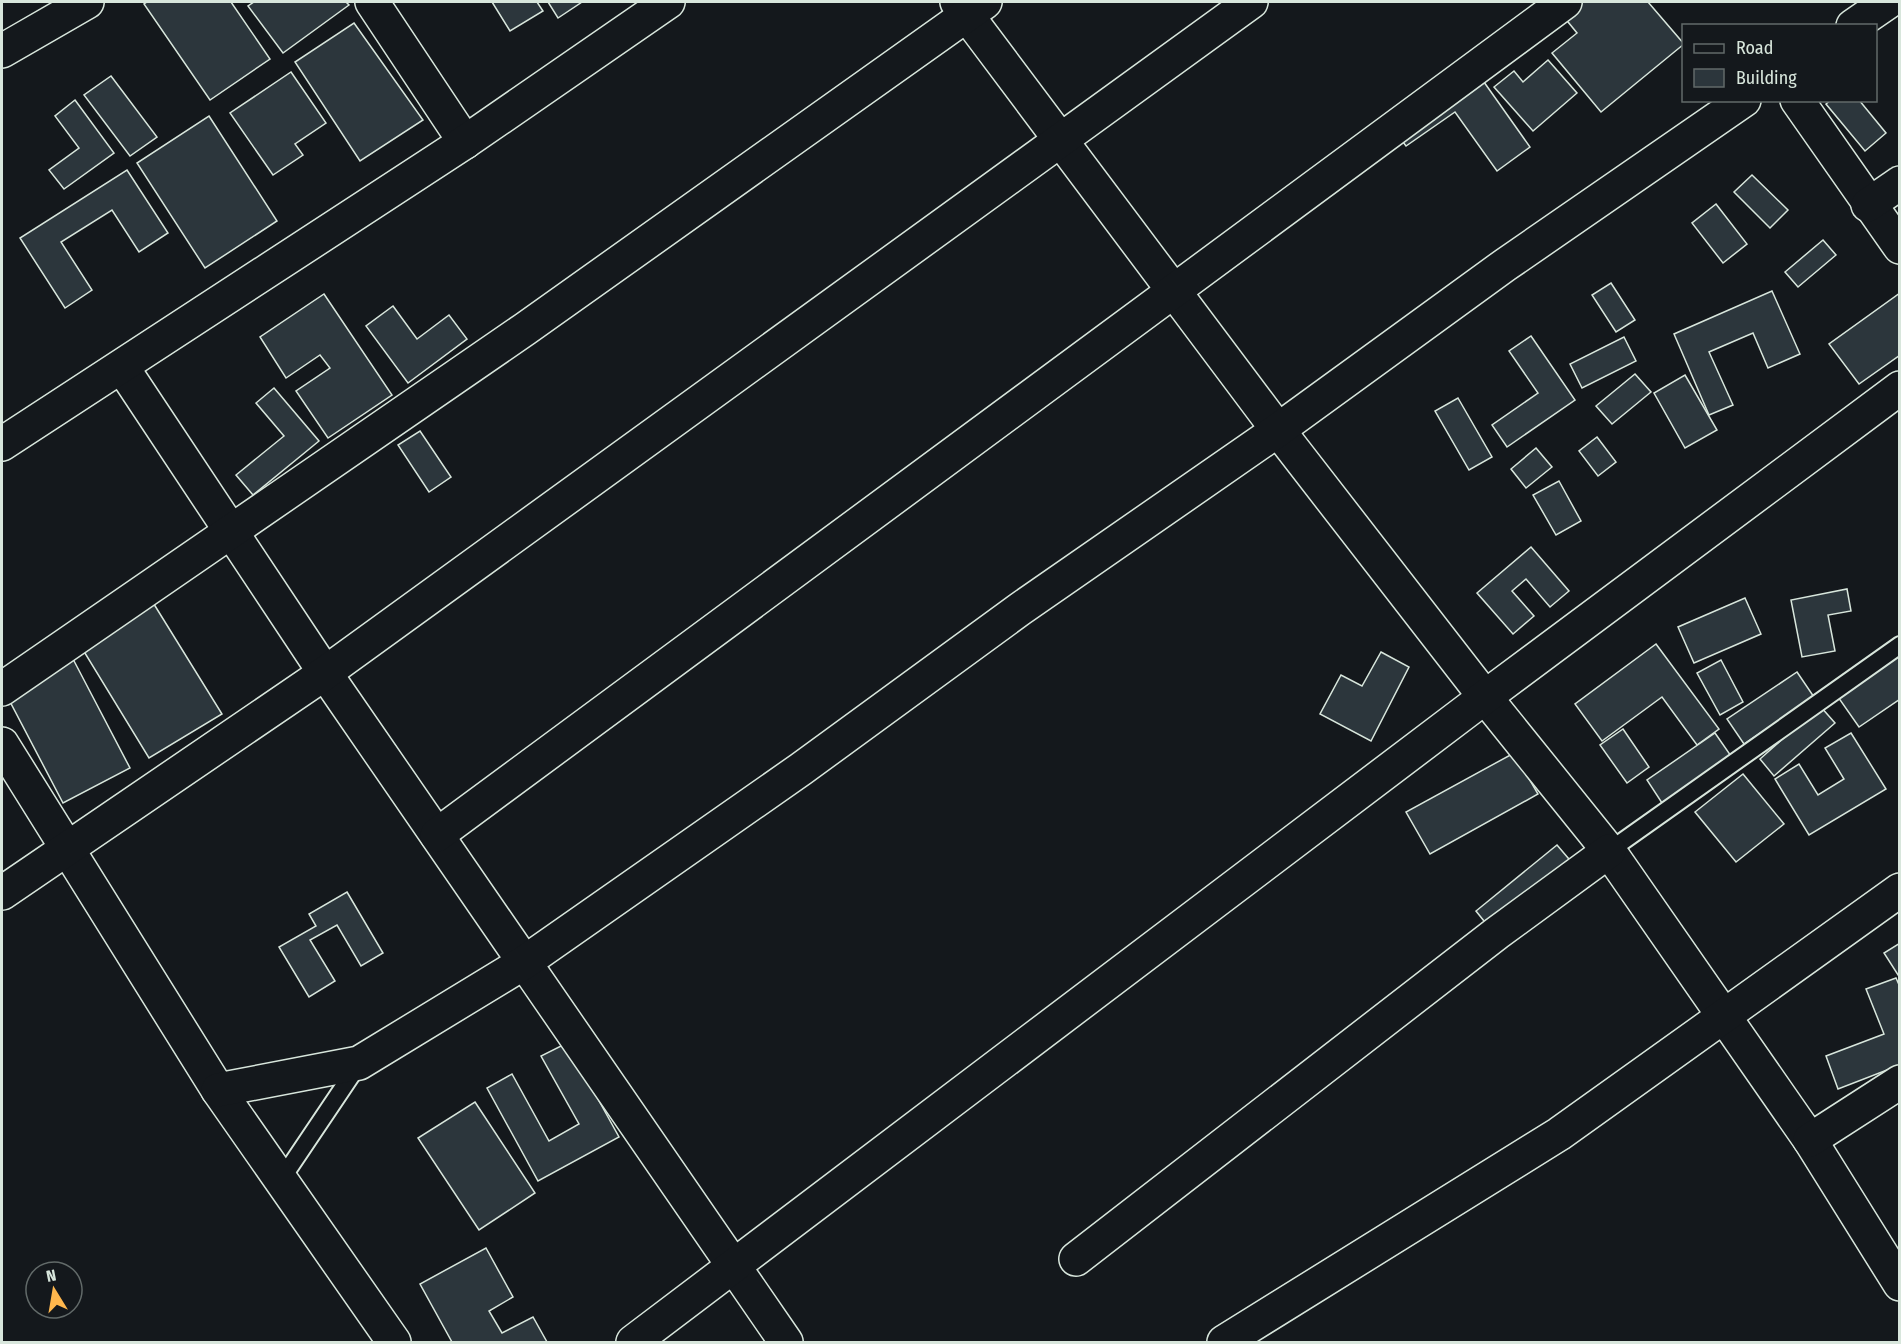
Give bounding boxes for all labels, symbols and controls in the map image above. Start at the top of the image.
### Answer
legend [1682,24,1877,102]
text: Road [1736,37,1773,59]
text: Building [1736,67,1797,89]
north arrow [24,1260,84,1320]
text: N [45,1266,58,1286]

